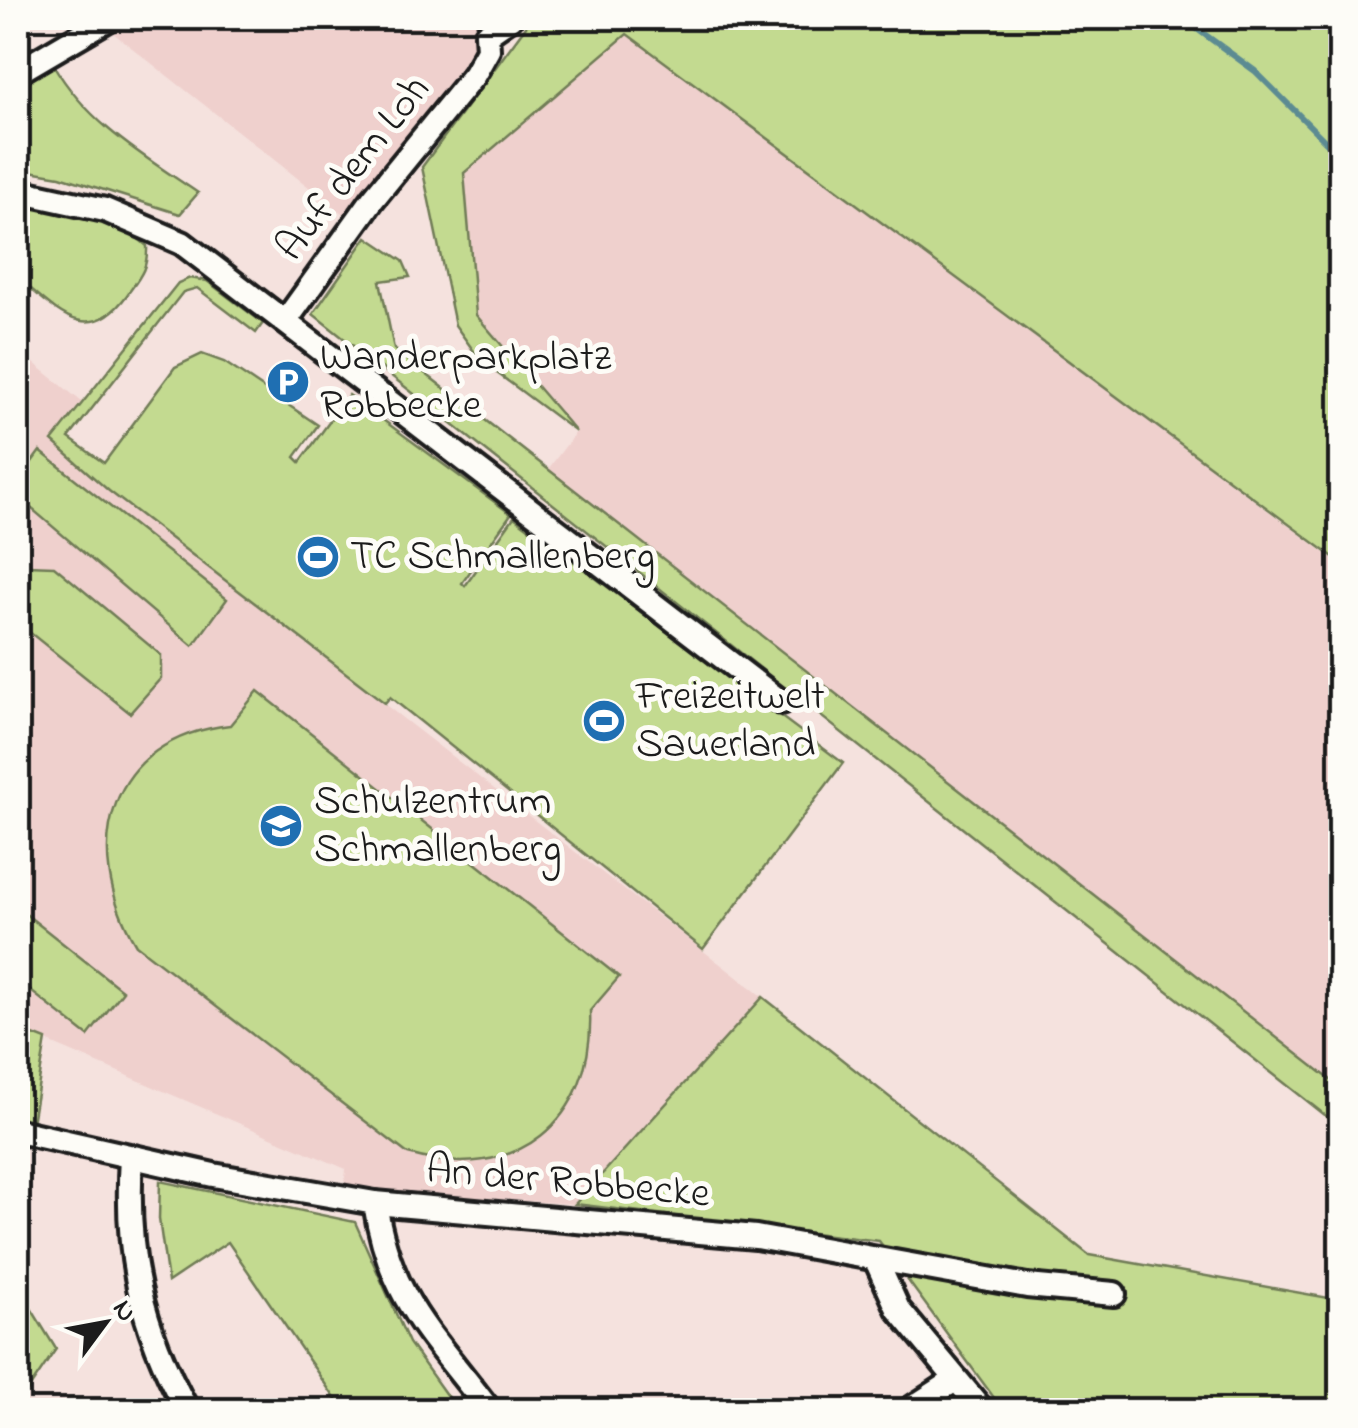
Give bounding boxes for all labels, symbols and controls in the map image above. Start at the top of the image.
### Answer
street label: Auf dem Loh [262,63,446,275]
place label: Wanderparkplatz Robbecke [320,328,612,437]
parking icon: Wanderparkplatz Robbecke [265,359,311,405]
place label: TC Schmallenberg [350,527,655,588]
sports icon: TC Schmallenberg [295,534,341,580]
place label: Freizeitwelt Sauerland [635,667,825,776]
sports icon: Freizeitwelt Sauerland [581,698,627,744]
place label: Schulzentrum Schmallenberg [314,772,561,881]
school or university icon: Schulzentrum Schmallenberg [258,803,304,849]
street label: An der Robbecke [424,1140,713,1226]
north arrow [55,1273,155,1373]
text: N [101,1293,146,1330]

